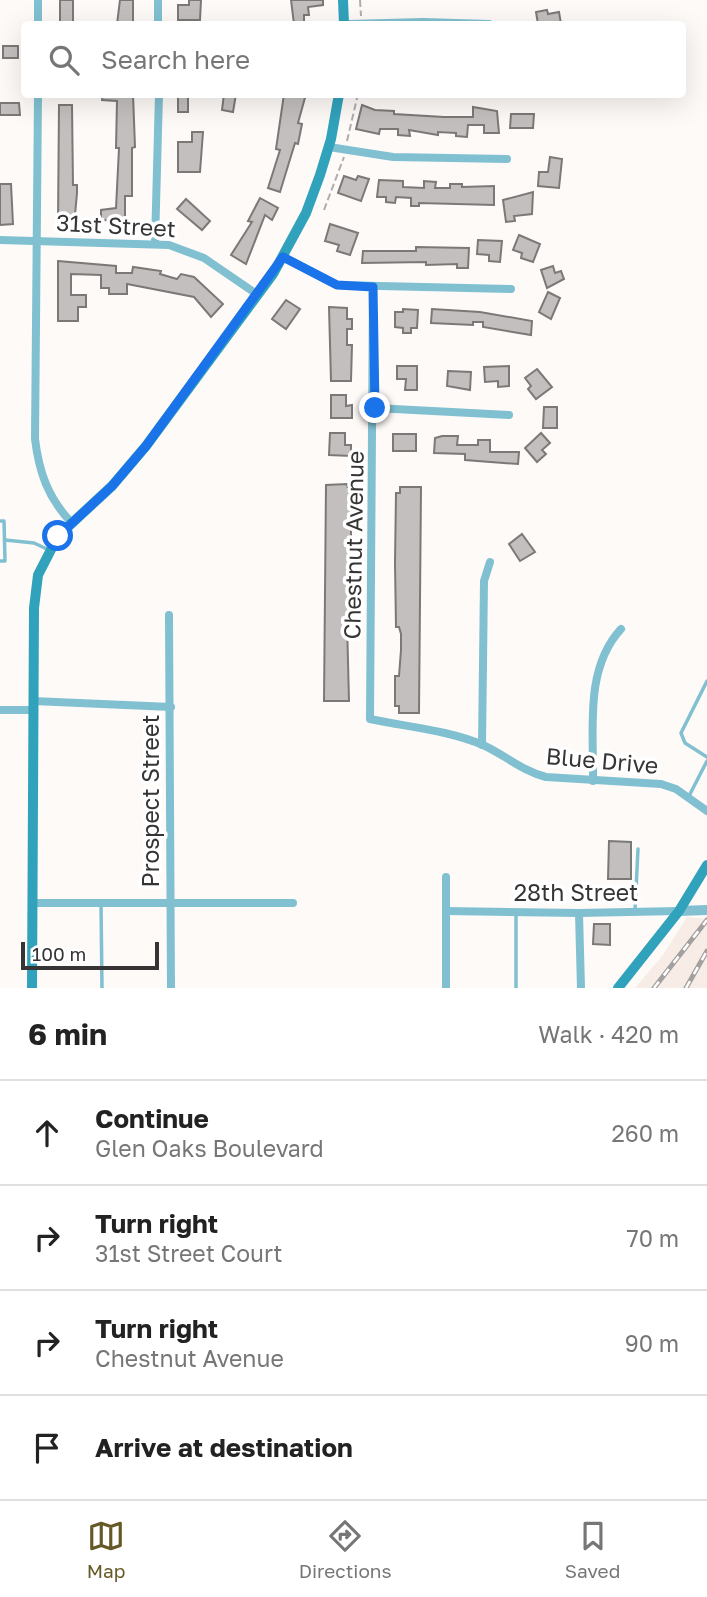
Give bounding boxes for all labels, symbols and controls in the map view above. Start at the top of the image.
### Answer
search box [21,21,686,98]
icon: search [45,41,83,79]
text: Search here [101,44,250,75]
street label: 31st Street [55,208,177,242]
route end [359,392,390,423]
street label: Chestnut Avenue [337,450,369,640]
route start [42,520,73,551]
street label: Prospect Street [136,715,164,887]
street label: Blue Drive [545,741,659,779]
street label: 28th Street [514,878,638,906]
scale bar [21,939,159,971]
text: 100 m [32,942,86,965]
text: 6 min [28,1016,107,1052]
text: Walk · 420 m [538,1020,679,1048]
text: Continue [95,1103,209,1134]
icon: ahead [28,1114,66,1152]
text: 260 m [611,1119,679,1147]
text: Glen Oaks Boulevard [95,1134,324,1162]
text: Turn right [95,1208,218,1239]
icon: right [28,1219,66,1257]
text: 70 m [626,1224,679,1252]
text: 31st Street Court [95,1239,283,1267]
text: Turn right [95,1313,218,1344]
icon: right [28,1324,66,1362]
text: 90 m [625,1329,679,1357]
text: Chestnut Avenue [95,1344,284,1372]
icon: arrive [28,1429,66,1467]
text: Arrive at destination [95,1432,353,1463]
tab: Map [87,1517,125,1582]
tab: Directions [299,1517,392,1582]
tab: Saved [565,1517,620,1582]

